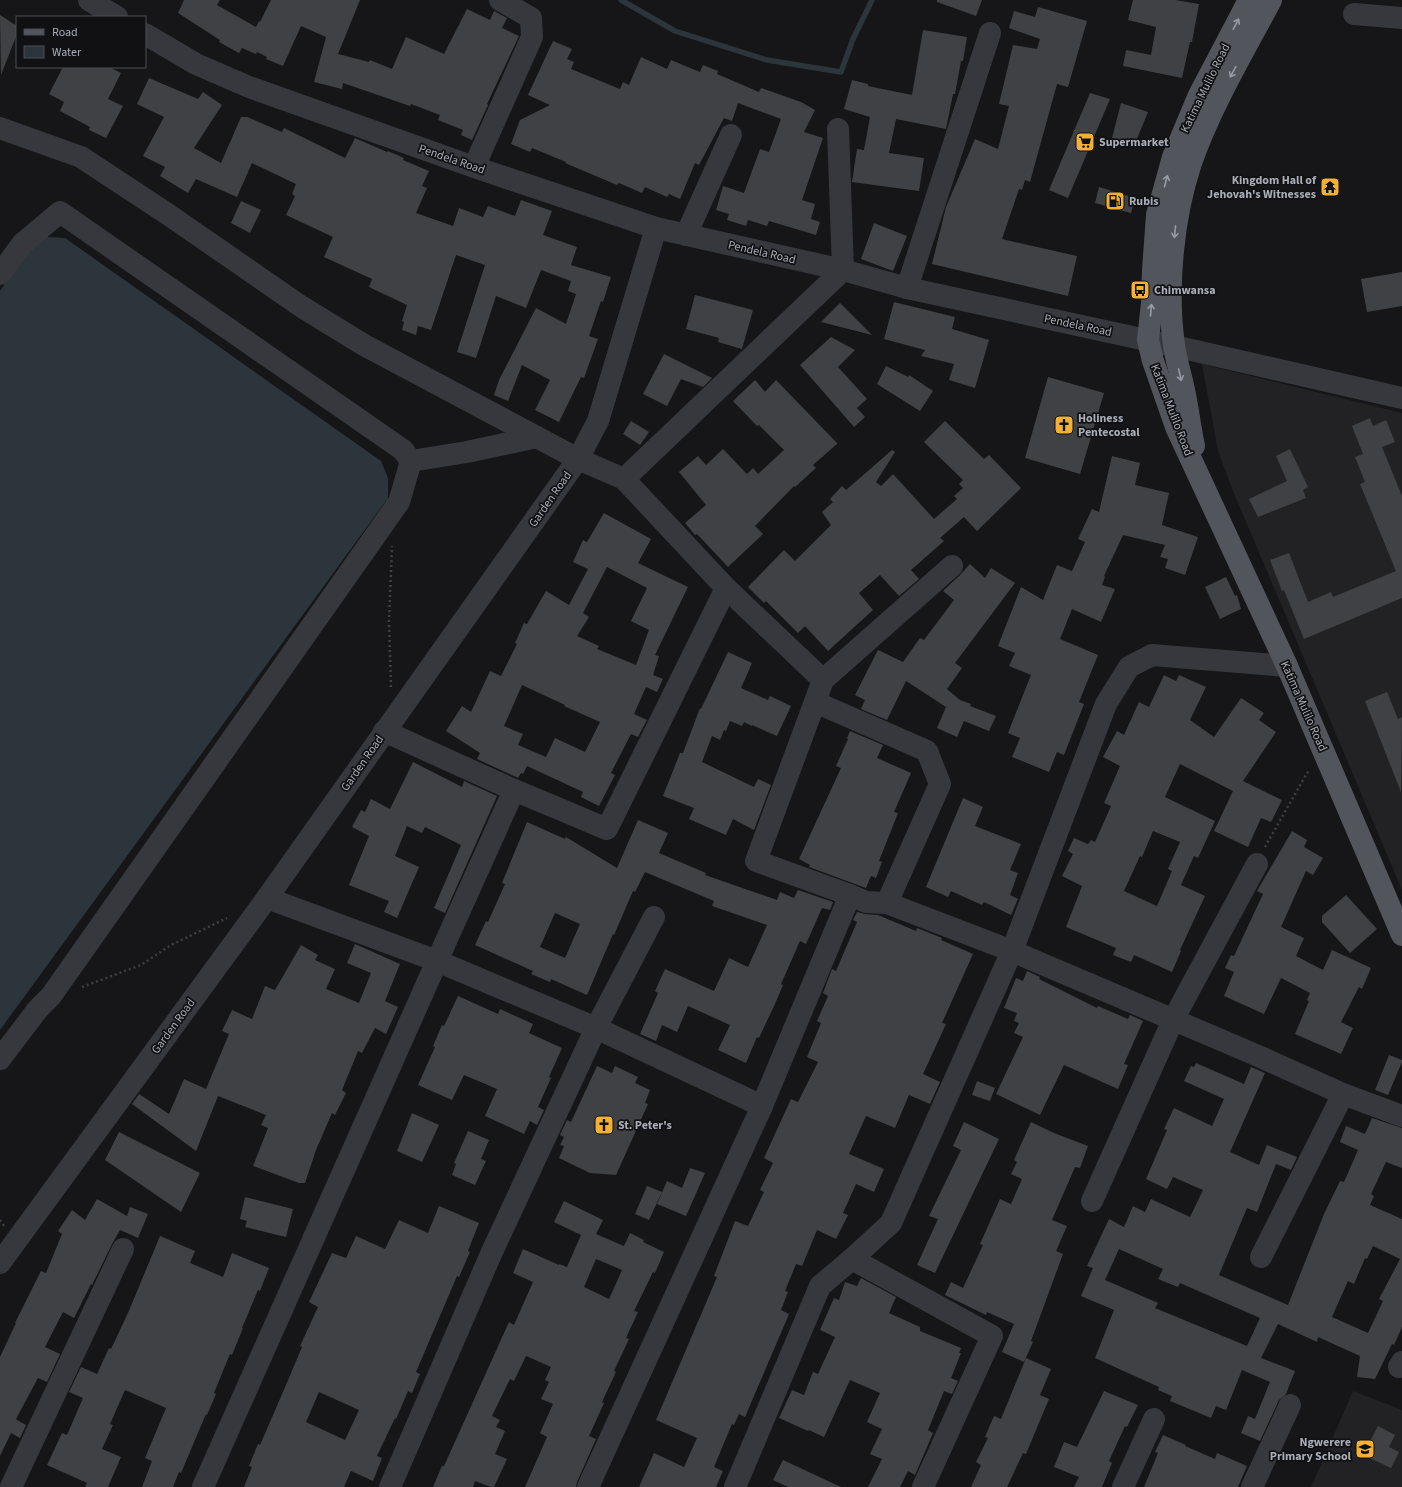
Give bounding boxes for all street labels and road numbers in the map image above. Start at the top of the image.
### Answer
street label: Katima Mulilo Road [1176,41,1234,136]
street label: Pendela Road [416,140,487,179]
street label: Pendela Road [726,236,797,269]
street label: Pendela Road [1042,310,1113,341]
street label: Katima Mulilo Road [1146,362,1197,459]
street label: Garden Road [525,468,576,531]
street label: Katima Mulilo Road [1276,658,1331,754]
street label: Garden Road [337,732,388,795]
street label: Garden Road [147,995,199,1058]

